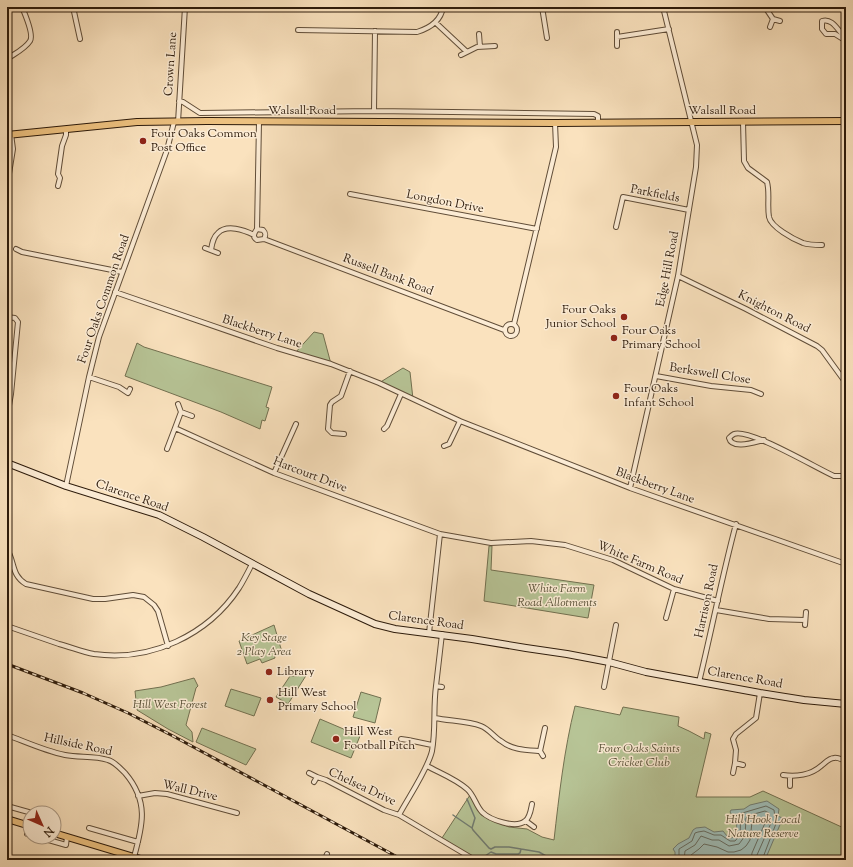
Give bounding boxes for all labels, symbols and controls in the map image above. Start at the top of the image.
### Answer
street label: Crown Lane [160,31,182,97]
street label: Walsall Road [268,102,336,120]
street label: Walsall Road [688,102,756,120]
place label: Four Oaks Common Post Office [151,125,257,157]
marker: Four Oaks Common Post Office [138,136,148,146]
street label: Parkfields [629,180,681,208]
street label: Longdon Drive [405,186,486,218]
street label: Edge Hill Road [652,229,684,309]
street label: Four Oaks Common Road [73,232,135,366]
street label: Russell Bank Road [340,249,436,301]
street label: Knighton Road [735,286,814,338]
place label: Four Oaks Junior School [545,301,617,333]
street label: Blackberry Lane [220,311,305,354]
marker: Four Oaks Junior School [619,312,629,322]
place label: Four Oaks Primary School [622,322,701,354]
marker: Four Oaks Primary School [609,333,619,343]
street label: Berkswell Close [668,359,752,389]
place label: Four Oaks Infant School [624,380,695,412]
marker: Four Oaks Infant School [611,391,621,401]
street label: Harcourt Drive [270,453,350,498]
street label: Blackberry Lane [613,463,697,509]
street label: Clarence Road [93,475,171,517]
street label: White Farm Road [594,537,686,589]
street label: Harrison Road [690,562,724,640]
park label: White Farm Road Allotments [517,580,597,612]
street label: Clarence Road [387,607,465,635]
park label: Key Stage 2 Play Area [237,629,292,661]
place label: Library [277,663,314,681]
street label: Clarence Road [706,663,784,694]
marker: Library [264,667,274,677]
place label: Hill West Primary School [278,684,357,716]
marker: Hill West Primary School [265,695,275,705]
park label: Hill West Forest [133,696,208,714]
place label: Hill West Football Pitch [344,723,415,755]
street label: Hillside Road [42,729,114,761]
marker: Hill West Football Pitch [331,734,341,744]
park label: Four Oaks Saints Cricket Club [598,740,680,772]
street label: Chelsea Drive [325,763,399,811]
street label: Wall Drive [161,776,220,806]
north arrow [22,805,62,845]
park label: Hill Hook Local Nature Reserve [725,811,801,843]
text: N [39,822,58,840]

